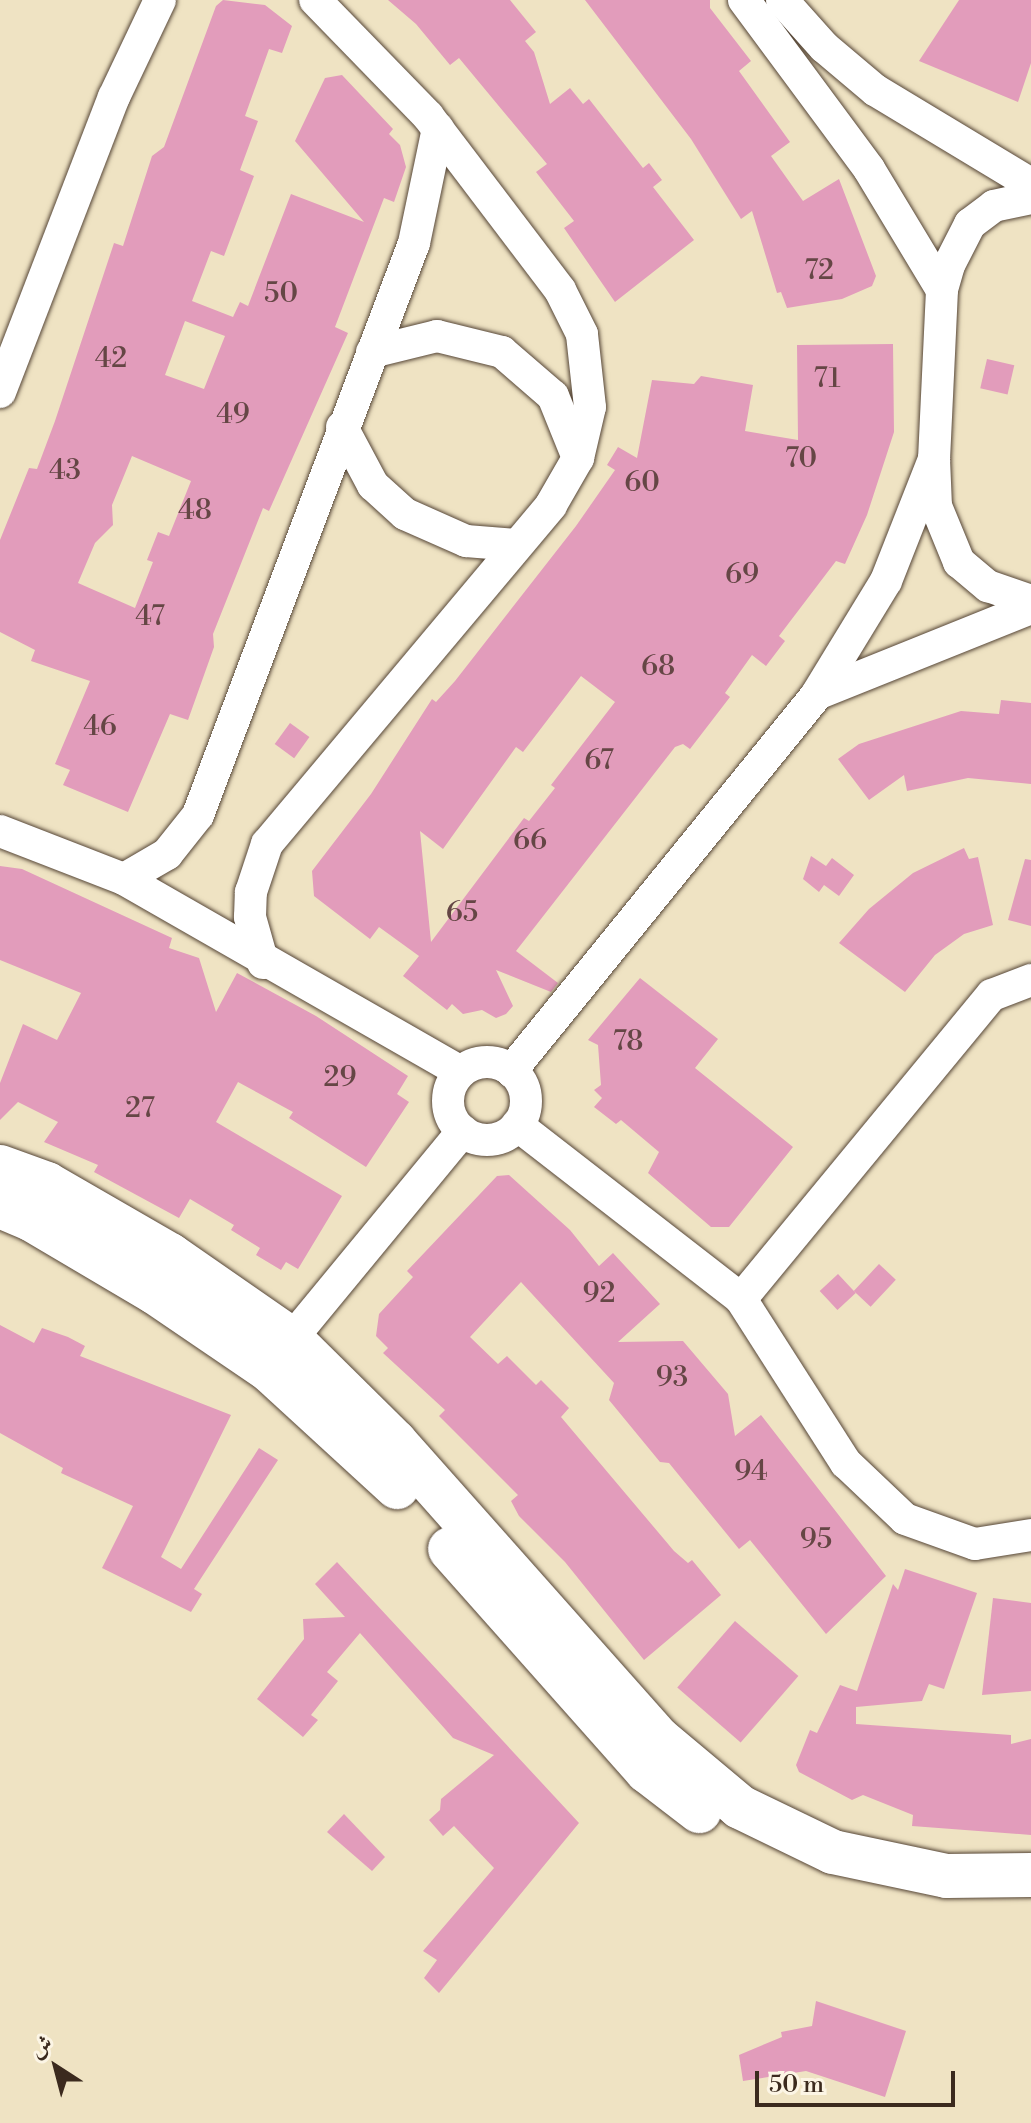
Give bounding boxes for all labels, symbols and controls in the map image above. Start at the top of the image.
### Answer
house number: 72 [804,254,834,288]
house number: 50 [264,277,298,311]
house number: 42 [95,342,127,376]
house number: 71 [813,362,841,396]
house number: 49 [216,398,250,432]
house number: 70 [785,442,817,476]
house number: 43 [49,454,81,488]
house number: 60 [624,466,660,500]
house number: 48 [178,494,212,528]
house number: 69 [725,558,759,592]
house number: 47 [135,600,165,634]
house number: 68 [641,650,675,684]
house number: 46 [83,710,117,744]
house number: 67 [584,744,614,778]
house number: 66 [513,824,547,858]
house number: 65 [446,896,478,930]
house number: 78 [613,1025,643,1059]
house number: 29 [324,1061,356,1095]
house number: 27 [125,1092,155,1126]
house number: 92 [583,1277,615,1311]
house number: 93 [656,1361,688,1395]
house number: 94 [734,1455,768,1489]
house number: 95 [800,1523,832,1557]
north arrow [16,2027,96,2107]
text: ش [25,2030,58,2065]
scale bar [759,2055,959,2105]
text: 50 m [769,2070,824,2100]

